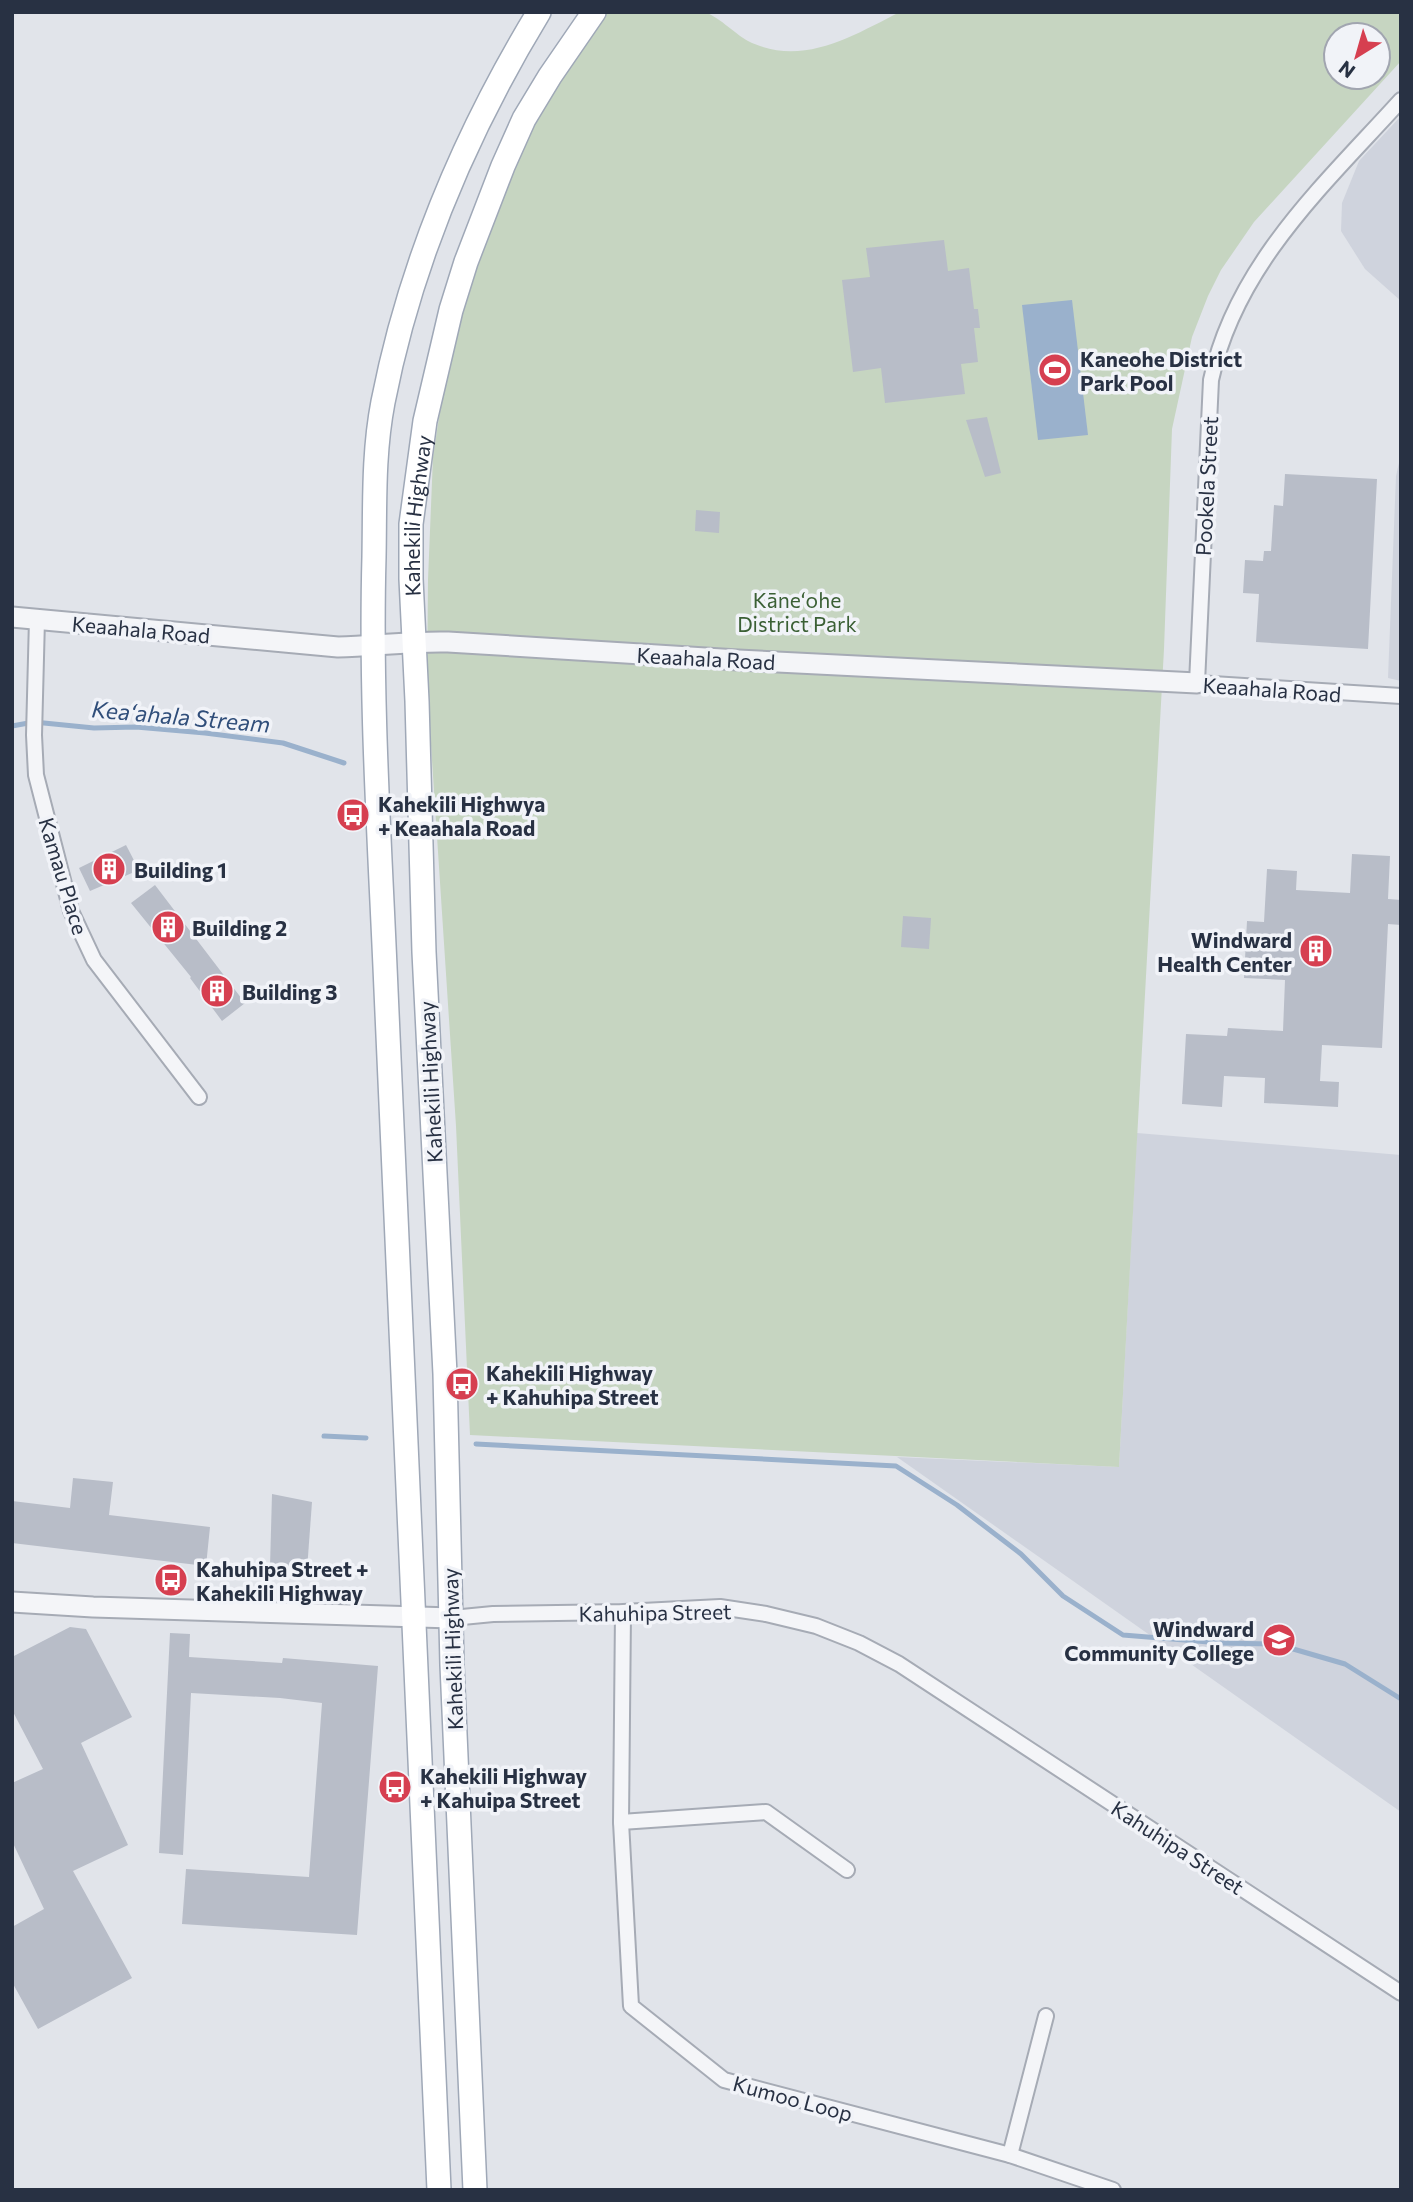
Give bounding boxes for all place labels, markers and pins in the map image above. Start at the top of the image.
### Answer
place label: Kaneohe District Park Pool [1080,346,1242,395]
sports icon: Kaneohe District Park Pool [1036,351,1074,389]
place label: Kahekili Highwya + Keaahala Road [378,791,545,840]
bus stop icon: Kahekili Highwya + Keaahala Road [334,796,372,834]
building icon: Building 1 [90,850,128,888]
place label: Building 1 [134,857,227,882]
building icon: Building 2 [149,908,187,946]
place label: Building 2 [192,915,287,940]
place label: Windward Health Center [1157,927,1292,976]
building icon: Windward Health Center [1297,932,1335,970]
building icon: Building 3 [198,972,236,1010]
place label: Building 3 [242,979,338,1004]
place label: Kahekili Highway + Kahuhipa Street [486,1360,659,1409]
bus stop icon: Kahekili Highway + Kahuhipa Street [443,1365,481,1403]
place label: Kahuhipa Street + Kahekili Highway [196,1556,369,1605]
bus stop icon: Kahuhipa Street + Kahekili Highway [152,1561,190,1599]
place label: Windward Community College [1064,1616,1254,1665]
school or university icon: Windward Community College [1260,1621,1298,1659]
place label: Kahekili Highway + Kahuipa Street [420,1763,587,1812]
bus stop icon: Kahekili Highway + Kahuipa Street [376,1768,414,1806]

